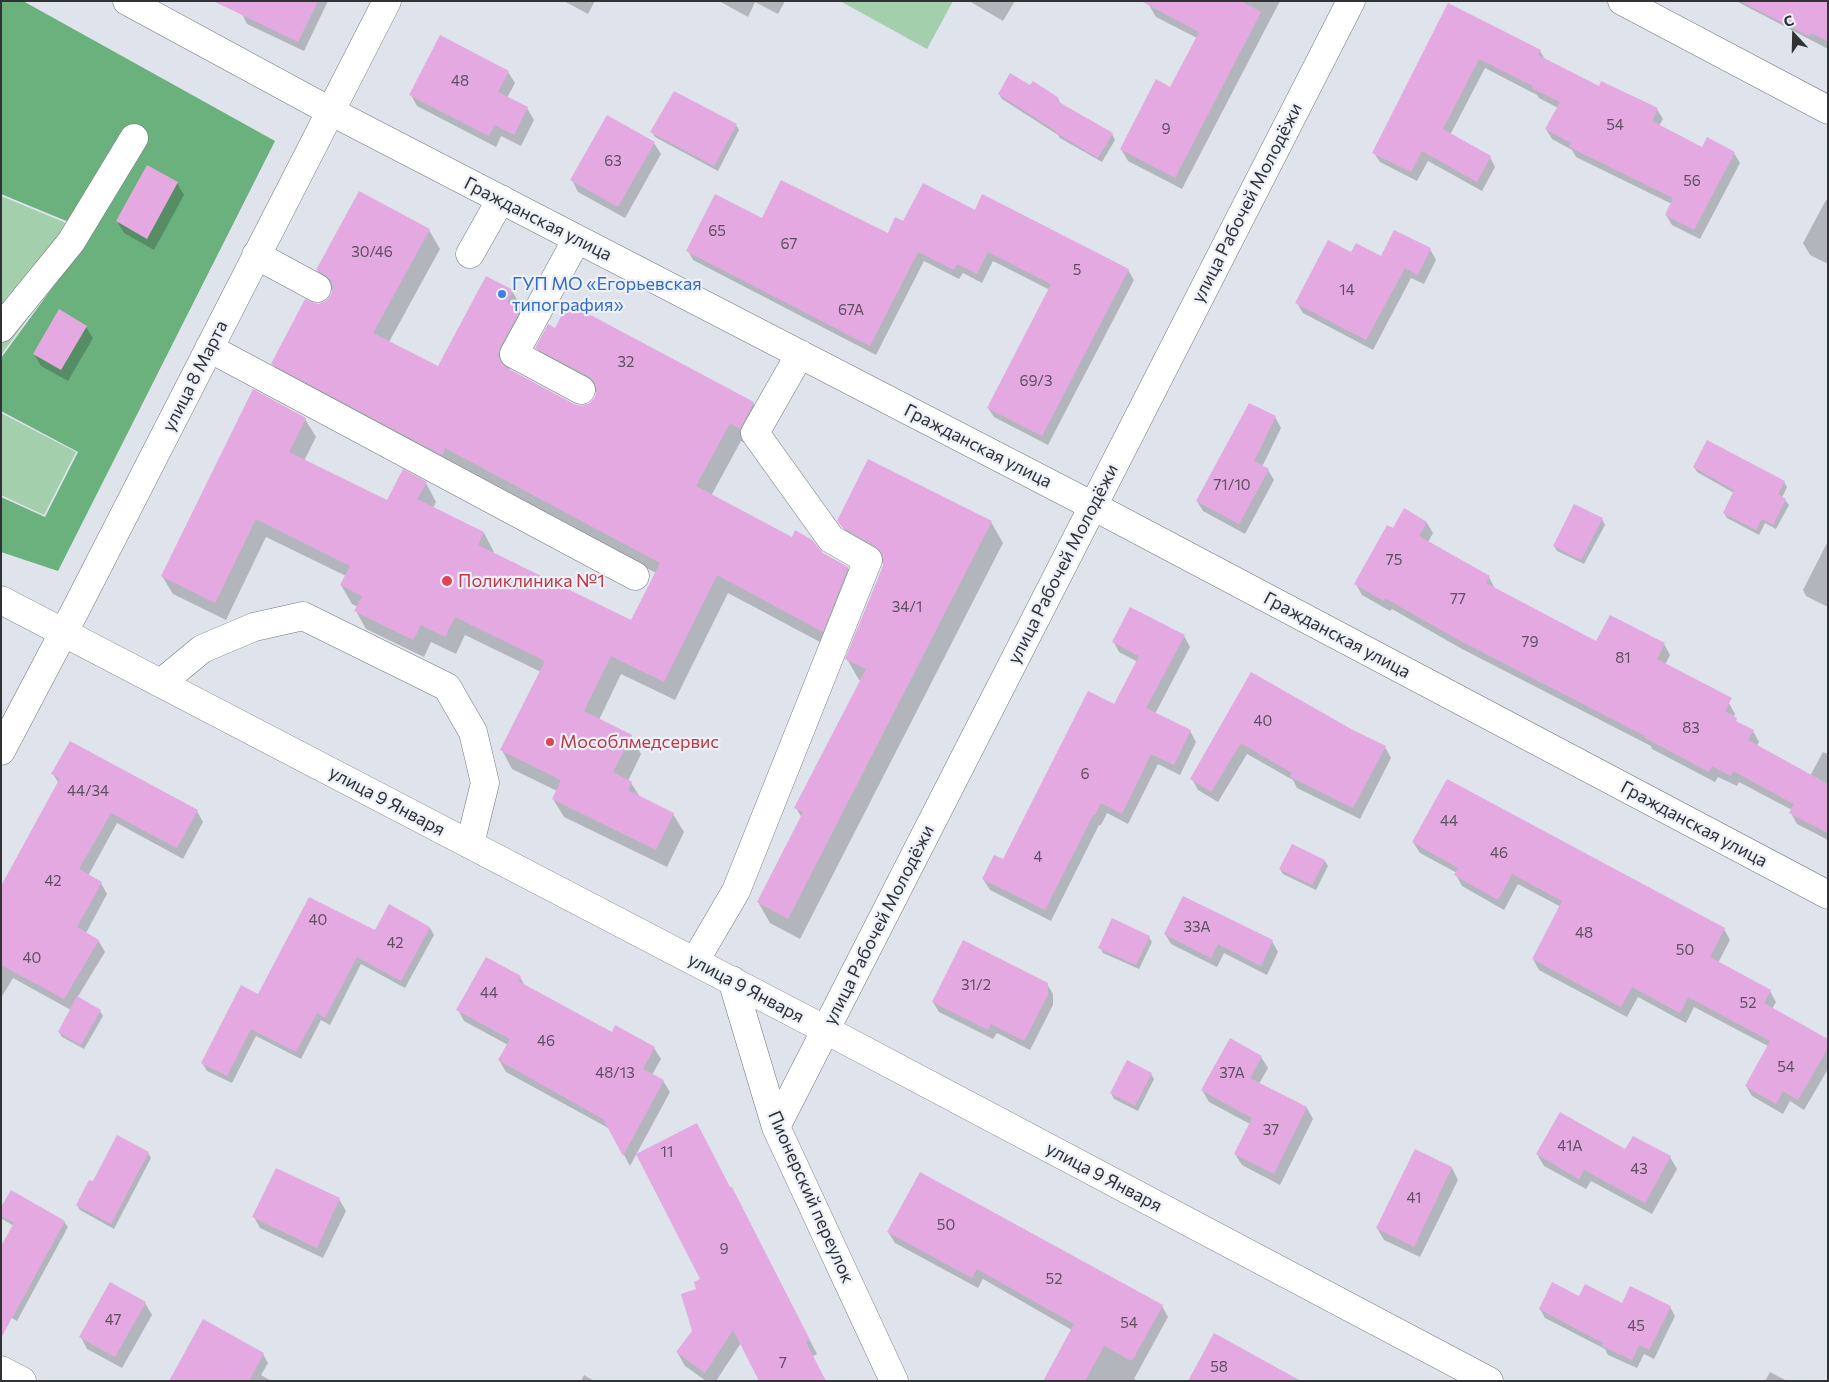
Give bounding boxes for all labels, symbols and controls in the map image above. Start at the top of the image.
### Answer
north arrow [1769,10,1819,60]
text: С [1781,11,1796,30]
house number: 48 [451,72,469,90]
street label: улица Рабочей Молодёжи [1187,100,1307,306]
house number: 54 [1606,116,1624,134]
house number: 9 [1161,120,1171,138]
house number: 63 [604,152,622,170]
street label: Гражданская улица [461,172,615,266]
house number: 56 [1683,172,1701,190]
house number: 65 [708,222,726,240]
house number: 67 [781,235,797,253]
house number: 30/46 [351,243,393,261]
house number: 5 [1073,261,1081,279]
place label: ГУП МО «Егорьевская типография» [512,273,702,316]
house number: 14 [1339,281,1355,299]
marker: ГУП МО «Егорьевская типография» [496,288,508,300]
house number: 67А [838,301,864,319]
street label: улица 8 Марта [158,317,232,435]
house number: 32 [618,353,634,371]
house number: 69/3 [1020,372,1052,390]
street label: Гражданская улица [901,399,1055,493]
street label: улица Рабочей Молодёжи [1003,461,1123,667]
house number: 71/10 [1213,476,1251,494]
house number: 75 [1386,551,1402,569]
place label: Поликлиника №1 [458,570,605,592]
marker: Поликлиника №1 [440,574,454,588]
street label: Гражданская улица [1260,587,1414,683]
house number: 77 [1450,590,1466,608]
house number: 34/1 [892,598,922,616]
house number: 79 [1522,633,1538,651]
house number: 81 [1615,649,1631,667]
house number: 40 [1254,712,1272,730]
house number: 83 [1682,719,1700,737]
place label: Мособлмедсервис [560,731,719,753]
marker: Мособлмедсервис [544,736,556,748]
street label: улица 9 Января [325,761,449,841]
house number: 6 [1080,765,1090,783]
street label: Гражданская улица [1617,776,1771,872]
house number: 44/34 [67,782,109,800]
house number: 44 [1440,812,1458,830]
street label: улица Рабочей Молодёжи [819,822,939,1028]
house number: 46 [1490,844,1508,862]
house number: 4 [1034,848,1042,866]
house number: 42 [44,872,62,890]
house number: 40 [309,911,327,929]
house number: 33А [1183,918,1211,936]
house number: 48 [1575,924,1593,942]
house number: 42 [386,934,404,952]
house number: 50 [1676,941,1694,959]
street label: улица 9 Января [684,948,808,1028]
house number: 40 [23,949,41,967]
house number: 31/2 [961,976,991,994]
house number: 44 [480,984,498,1002]
house number: 52 [1740,994,1756,1012]
house number: 46 [537,1032,555,1050]
house number: 54 [1777,1058,1795,1076]
house number: 48/13 [595,1064,635,1082]
house number: 37А [1219,1064,1245,1082]
street label: Пионерский переулок [763,1107,859,1287]
house number: 37 [1263,1121,1279,1139]
street label: улица 9 Января [1042,1137,1166,1217]
house number: 41А [1557,1137,1583,1155]
house number: 11 [661,1143,673,1161]
house number: 43 [1630,1160,1648,1178]
house number: 41 [1407,1189,1421,1207]
house number: 50 [937,1216,955,1234]
house number: 9 [719,1240,729,1258]
house number: 52 [1046,1270,1062,1288]
house number: 47 [105,1311,121,1329]
house number: 54 [1120,1314,1138,1332]
house number: 45 [1627,1317,1645,1335]
house number: 7 [779,1354,787,1372]
house number: 58 [1210,1358,1228,1376]

